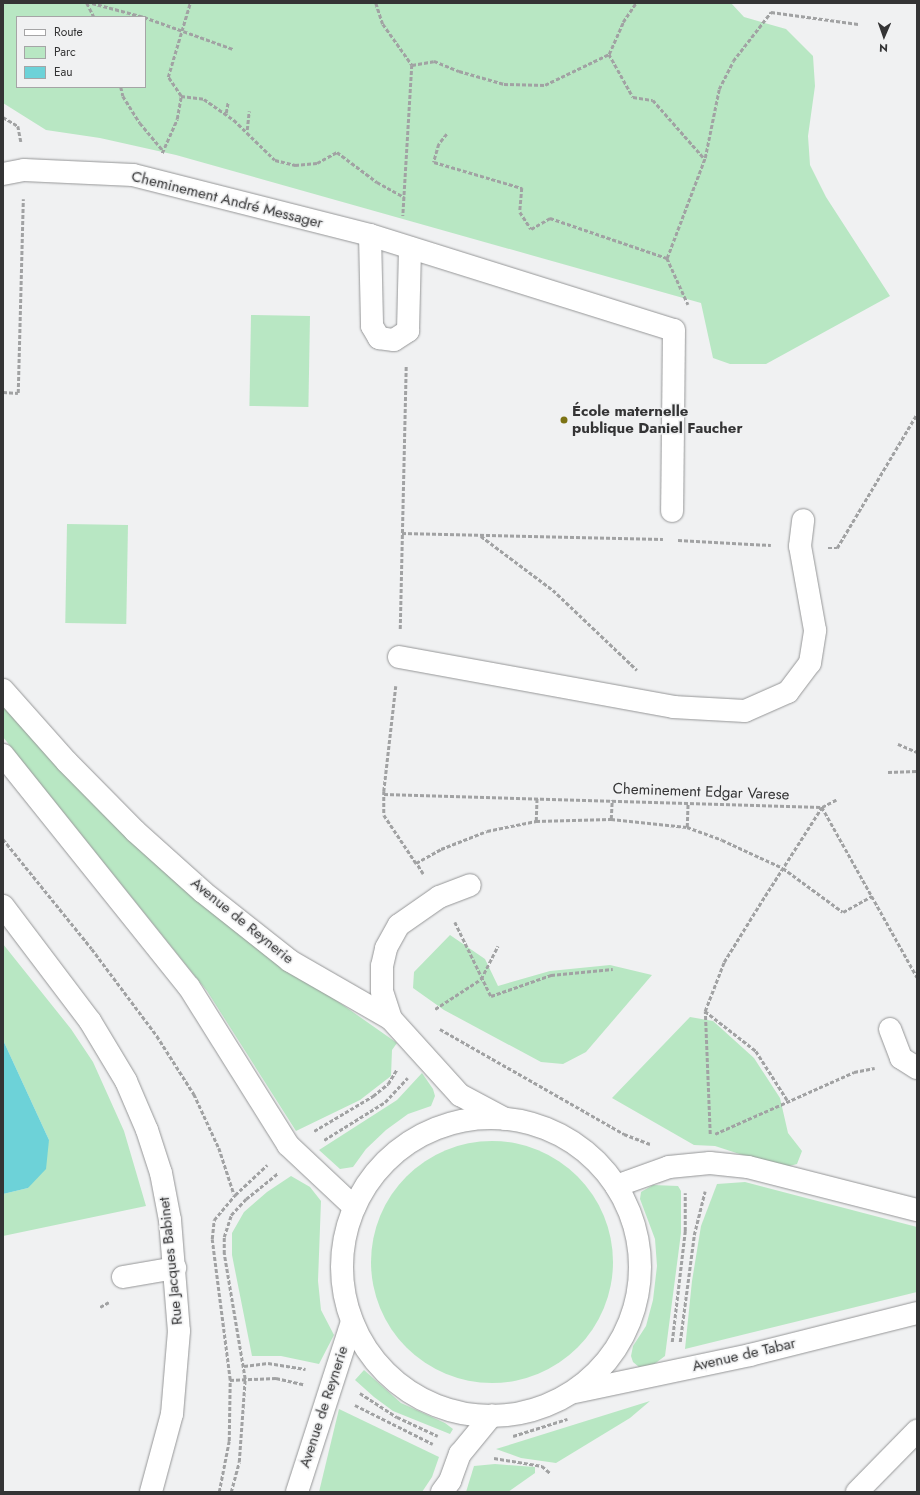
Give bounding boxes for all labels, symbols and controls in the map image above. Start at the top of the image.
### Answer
legend [16,16,146,88]
north arrow [864,16,904,56]
text: Route [54,23,83,41]
text: N [879,40,888,56]
text: Parc [54,43,76,61]
text: Eau [54,63,73,81]
street label: Cheminement André Messager [129,167,325,233]
place label: École maternelle publique Daniel Faucher [572,402,743,437]
marker: École maternelle publique Daniel Faucher [559,415,569,425]
street label: Cheminement Edgar Varese [612,780,790,804]
street label: Avenue de Reynerie [187,874,297,968]
street label: Rue Jacques Babinet [155,1196,187,1326]
street label: Avenue de Tabar [691,1334,797,1376]
street label: Avenue de Reynerie [296,1344,352,1470]

